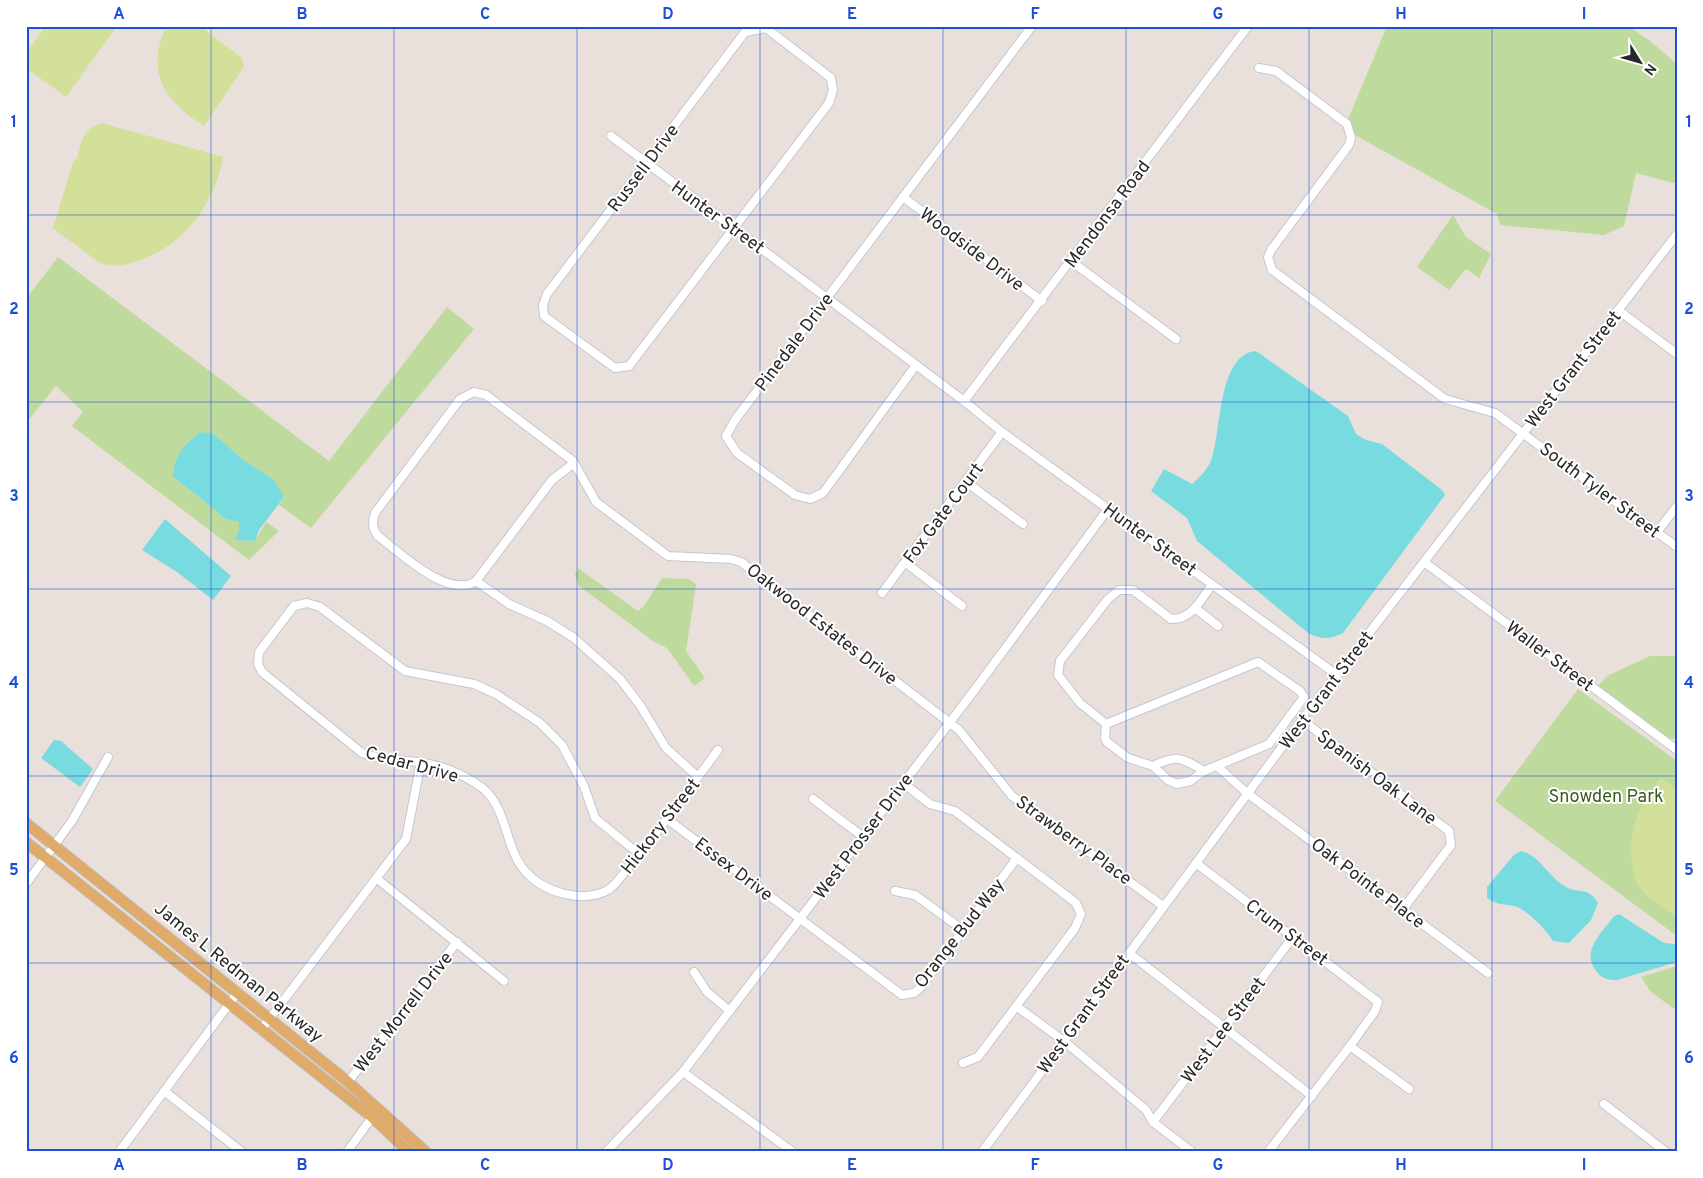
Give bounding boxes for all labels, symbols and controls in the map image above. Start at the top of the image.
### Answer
text: A [113,5,125,25]
text: B [296,5,308,25]
text: C [480,5,490,25]
text: D [662,5,674,25]
text: E [847,5,857,25]
text: F [1030,5,1040,25]
text: G [1213,5,1223,25]
text: H [1395,5,1407,25]
text: I [1582,5,1586,25]
north arrow [1616,38,1666,88]
text: N [1639,60,1659,78]
text: 1 [11,113,17,133]
text: 1 [1686,113,1692,133]
street label: Russell Drive [604,120,685,218]
street label: Mendonsa Road [1060,157,1156,273]
street label: Hunter Street [666,177,768,260]
street label: Woodside Drive [914,203,1028,297]
street label: Pinedale Drive [751,289,840,397]
text: 2 [9,300,19,320]
text: 2 [1684,300,1694,320]
street label: West Grant Street [1521,307,1627,433]
street label: South Tyler Street [1534,438,1664,544]
street label: Fox Gate Court [899,459,990,569]
text: 3 [9,487,19,507]
text: 3 [1684,487,1694,507]
street label: Hunter Street [1098,499,1200,582]
street label: Oakwood Estates Drive [741,559,901,691]
street label: Waller Street [1501,617,1598,698]
street label: West Grant Street [1275,627,1379,755]
text: 4 [9,674,19,694]
text: 4 [1684,674,1694,694]
street label: Spanish Oak Lane [1312,726,1441,831]
street label: Cedar Drive [363,742,461,789]
street label: West Prosser Drive [809,769,919,904]
street label: Hickory Street [617,774,706,880]
park label: Snowden Park [1548,786,1664,809]
street label: Strawberry Place [1010,791,1136,891]
street label: Essex Drive [689,833,777,907]
street label: Oak Pointe Place [1305,834,1429,935]
text: 5 [9,861,19,881]
text: 5 [1684,861,1694,881]
street label: Orange Bud Way [910,874,1010,994]
street label: Crum Street [1240,895,1332,972]
street label: James L Redman Parkway [149,898,327,1048]
street label: West Morrell Drive [350,948,459,1078]
street label: West Grant Street [1033,950,1135,1079]
street label: West Lee Street [1177,973,1272,1089]
text: 6 [9,1049,19,1069]
text: 6 [1684,1049,1694,1069]
text: A [113,1156,125,1176]
text: B [296,1156,308,1176]
text: C [480,1156,490,1176]
text: D [662,1156,674,1176]
text: E [847,1156,857,1176]
text: F [1030,1156,1040,1176]
text: G [1213,1156,1223,1176]
text: H [1395,1156,1407,1176]
text: I [1582,1156,1586,1176]

